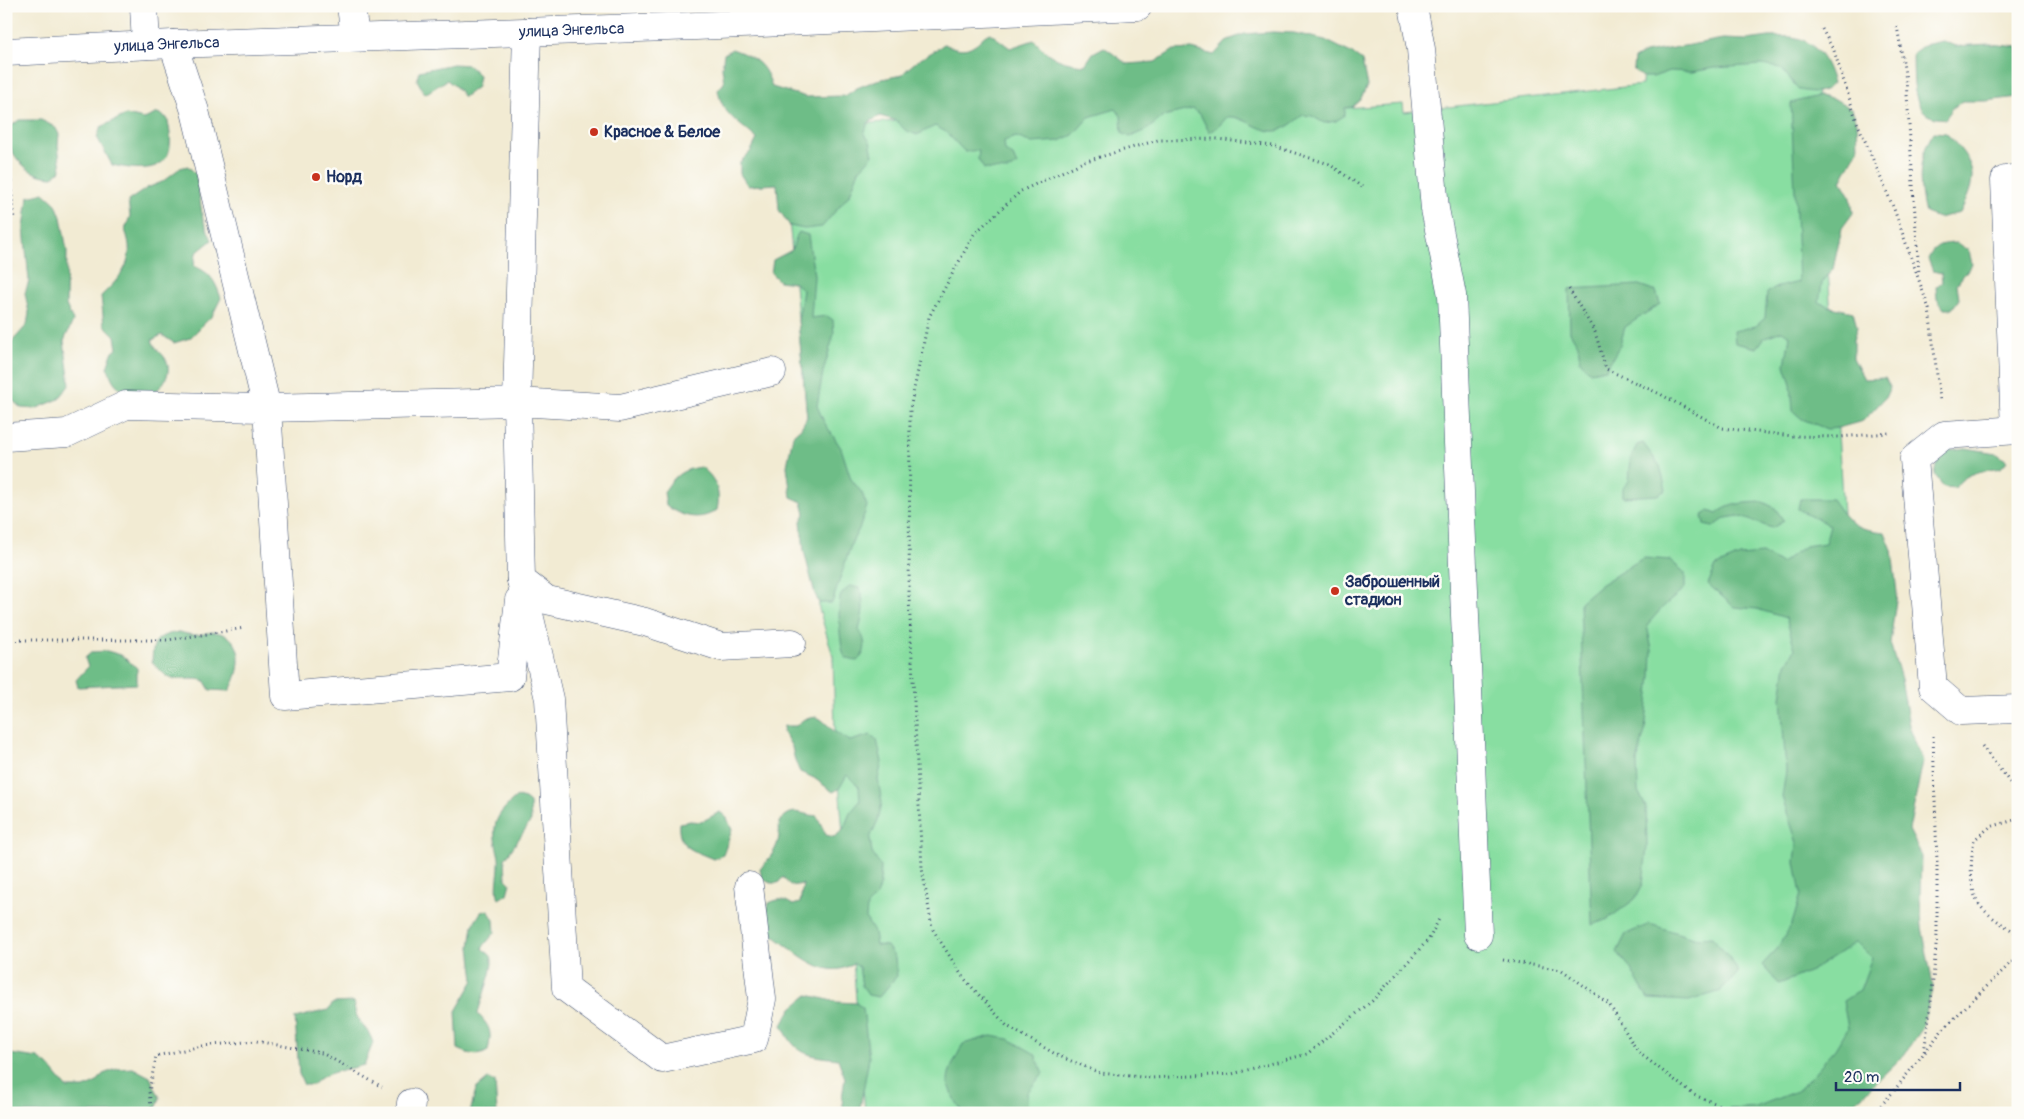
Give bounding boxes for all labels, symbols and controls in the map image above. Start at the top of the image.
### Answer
street label: улица Энгельса [517,18,625,42]
street label: улица Энгельса [113,32,220,57]
place label: Красное & Белое [604,122,721,142]
marker: Красное & Белое [588,126,600,138]
place label: Норд [326,167,362,187]
marker: Норд [310,171,322,183]
place label: Заброшенный стадион [1344,572,1440,610]
marker: Заброшенный стадион [1329,585,1341,597]
scale bar [1836,1059,1960,1091]
text: 20 m [1844,1068,1879,1087]

